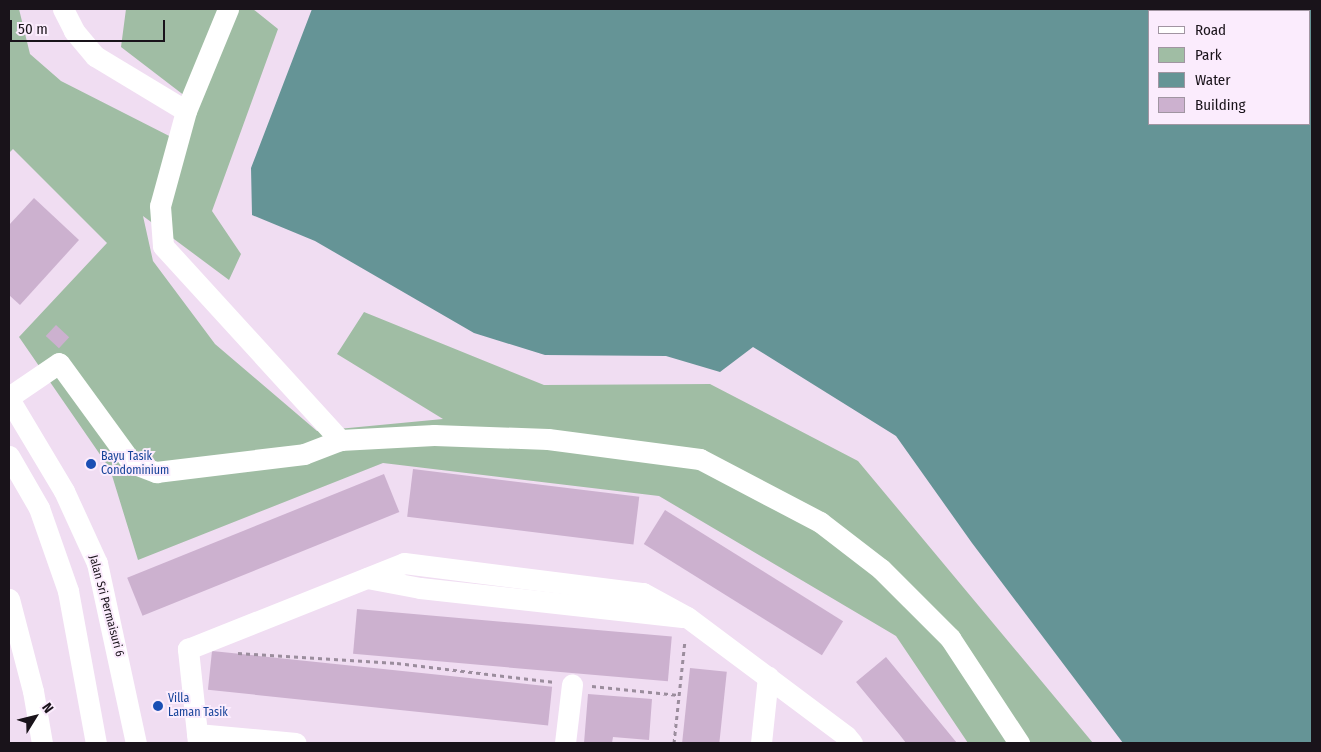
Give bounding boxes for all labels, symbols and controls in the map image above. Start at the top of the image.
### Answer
scale bar [12,10,168,42]
legend [1148,10,1311,125]
text: 50 m [18,20,48,38]
text: Road [1195,21,1226,39]
text: Park [1195,46,1222,64]
text: Water [1195,71,1230,89]
text: Building [1195,96,1246,114]
place label: Bayu Tasik Condominium [101,450,169,478]
marker: Bayu Tasik Condominium [85,458,97,470]
street label: Jalan Sri Permaisuri 6 [85,554,127,658]
north arrow [10,692,60,742]
place label: Villa Laman Tasik [168,692,228,720]
text: N [38,699,57,716]
marker: Villa Laman Tasik [152,700,164,712]

